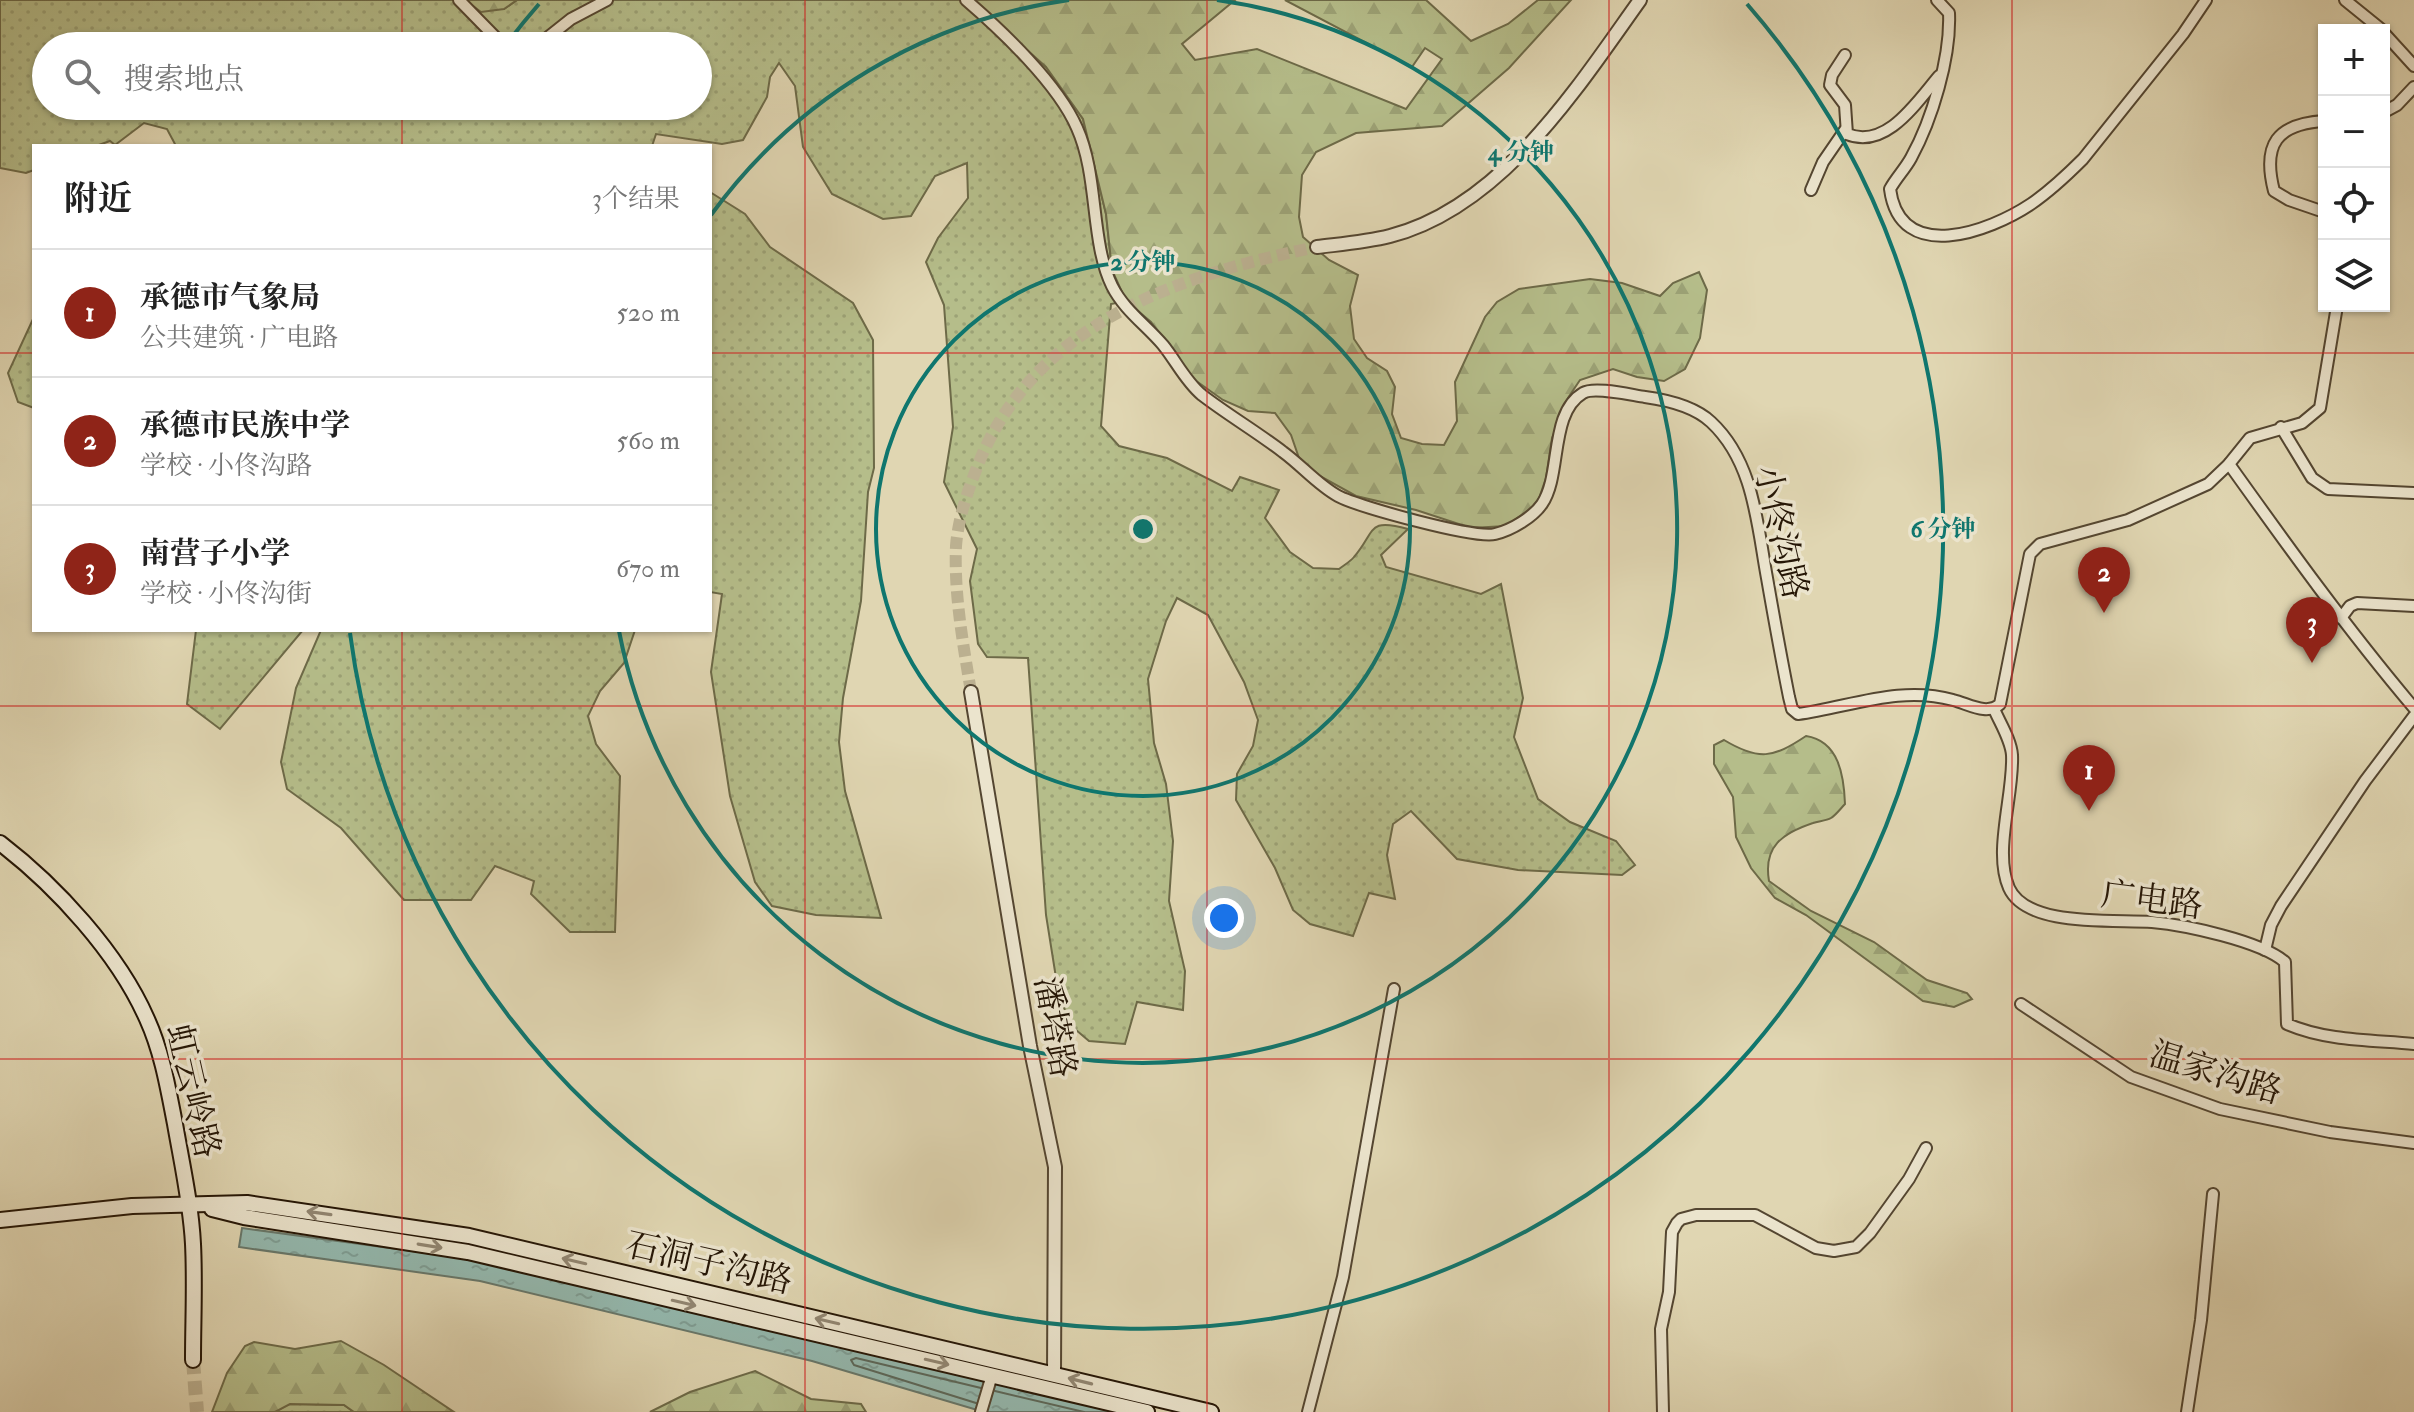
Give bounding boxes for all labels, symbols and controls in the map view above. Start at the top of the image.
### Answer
map controls [2318,24,2390,312]
button: + [2318,24,2390,96]
search box [32,32,712,120]
icon: search [60,54,104,98]
text: 搜索地点 [124,61,244,98]
button: − [2318,96,2390,168]
text: 4 分钟 [1487,137,1554,168]
button: locate [2318,168,2390,240]
text: 附近 [64,178,132,221]
text: 3个结果 [592,183,680,215]
button: layers [2318,240,2390,312]
text: 2 分钟 [1110,247,1176,278]
text: 承德市气象局 [140,279,320,316]
text: 1 [85,297,95,329]
text: 520 m [617,297,680,329]
text: 公共建筑 · 广电路 [140,322,338,354]
text: 承德市民族中学 [140,407,350,444]
text: 2 [83,425,97,457]
text: 560 m [617,425,680,457]
text: 学校 · 小佟沟路 [140,450,312,482]
street label: 小佟沟路 [1744,461,1817,603]
text: 6 分钟 [1910,514,1976,545]
centre of rings [1129,515,1157,543]
text: 南营子小学 [140,535,290,572]
pin: 2 [2078,547,2130,613]
text: 3 [85,553,95,585]
text: 670 m [616,553,680,585]
text: 学校 · 小佟沟街 [140,578,312,610]
pin: 3 [2286,597,2338,663]
pin: 1 [2063,745,2115,811]
street label: 广电路 [2099,873,2205,928]
your location [1204,898,1244,938]
street label: 潘塔路 [1024,973,1085,1081]
street label: 虹云岭路 [156,1020,229,1162]
street label: 温家沟路 [2144,1033,2287,1114]
one-way arrow [307,1205,332,1220]
street label: 石洞子沟路 [621,1223,796,1304]
one-way arrow [417,1239,443,1254]
one-way arrow [562,1253,588,1268]
one-way arrow [671,1296,696,1311]
one-way arrow [815,1312,841,1327]
one-way arrow [924,1355,950,1370]
one-way arrow [1068,1372,1094,1387]

